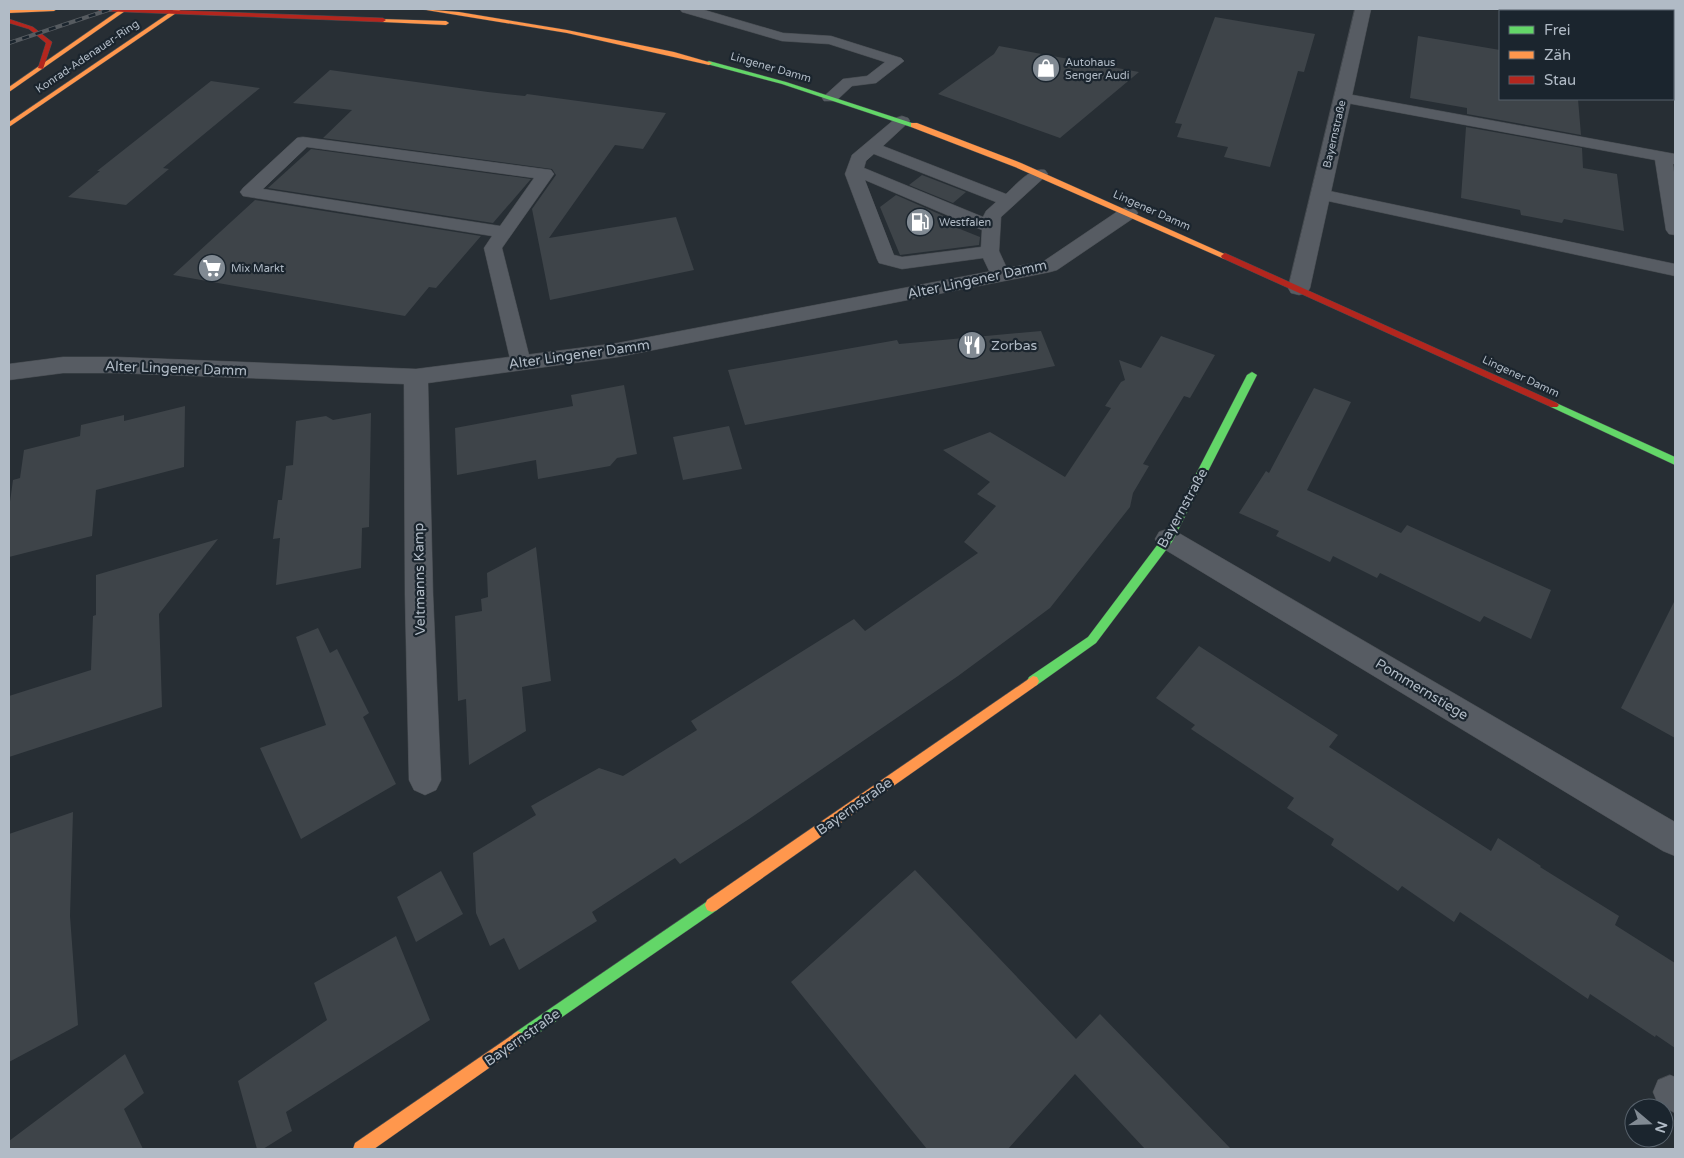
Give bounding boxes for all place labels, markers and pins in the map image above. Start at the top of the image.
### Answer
shop icon: Autohaus Senger Audi [1031,53,1061,83]
place label: Autohaus Senger Audi [1065,56,1129,82]
fuel station icon: Westfalen [905,207,935,237]
place label: Westfalen [939,216,991,229]
supermarket icon: Mix Markt [197,253,227,283]
place label: Mix Markt [231,262,284,275]
restaurant icon: Zorbas [957,330,987,360]
place label: Zorbas [991,337,1038,354]

